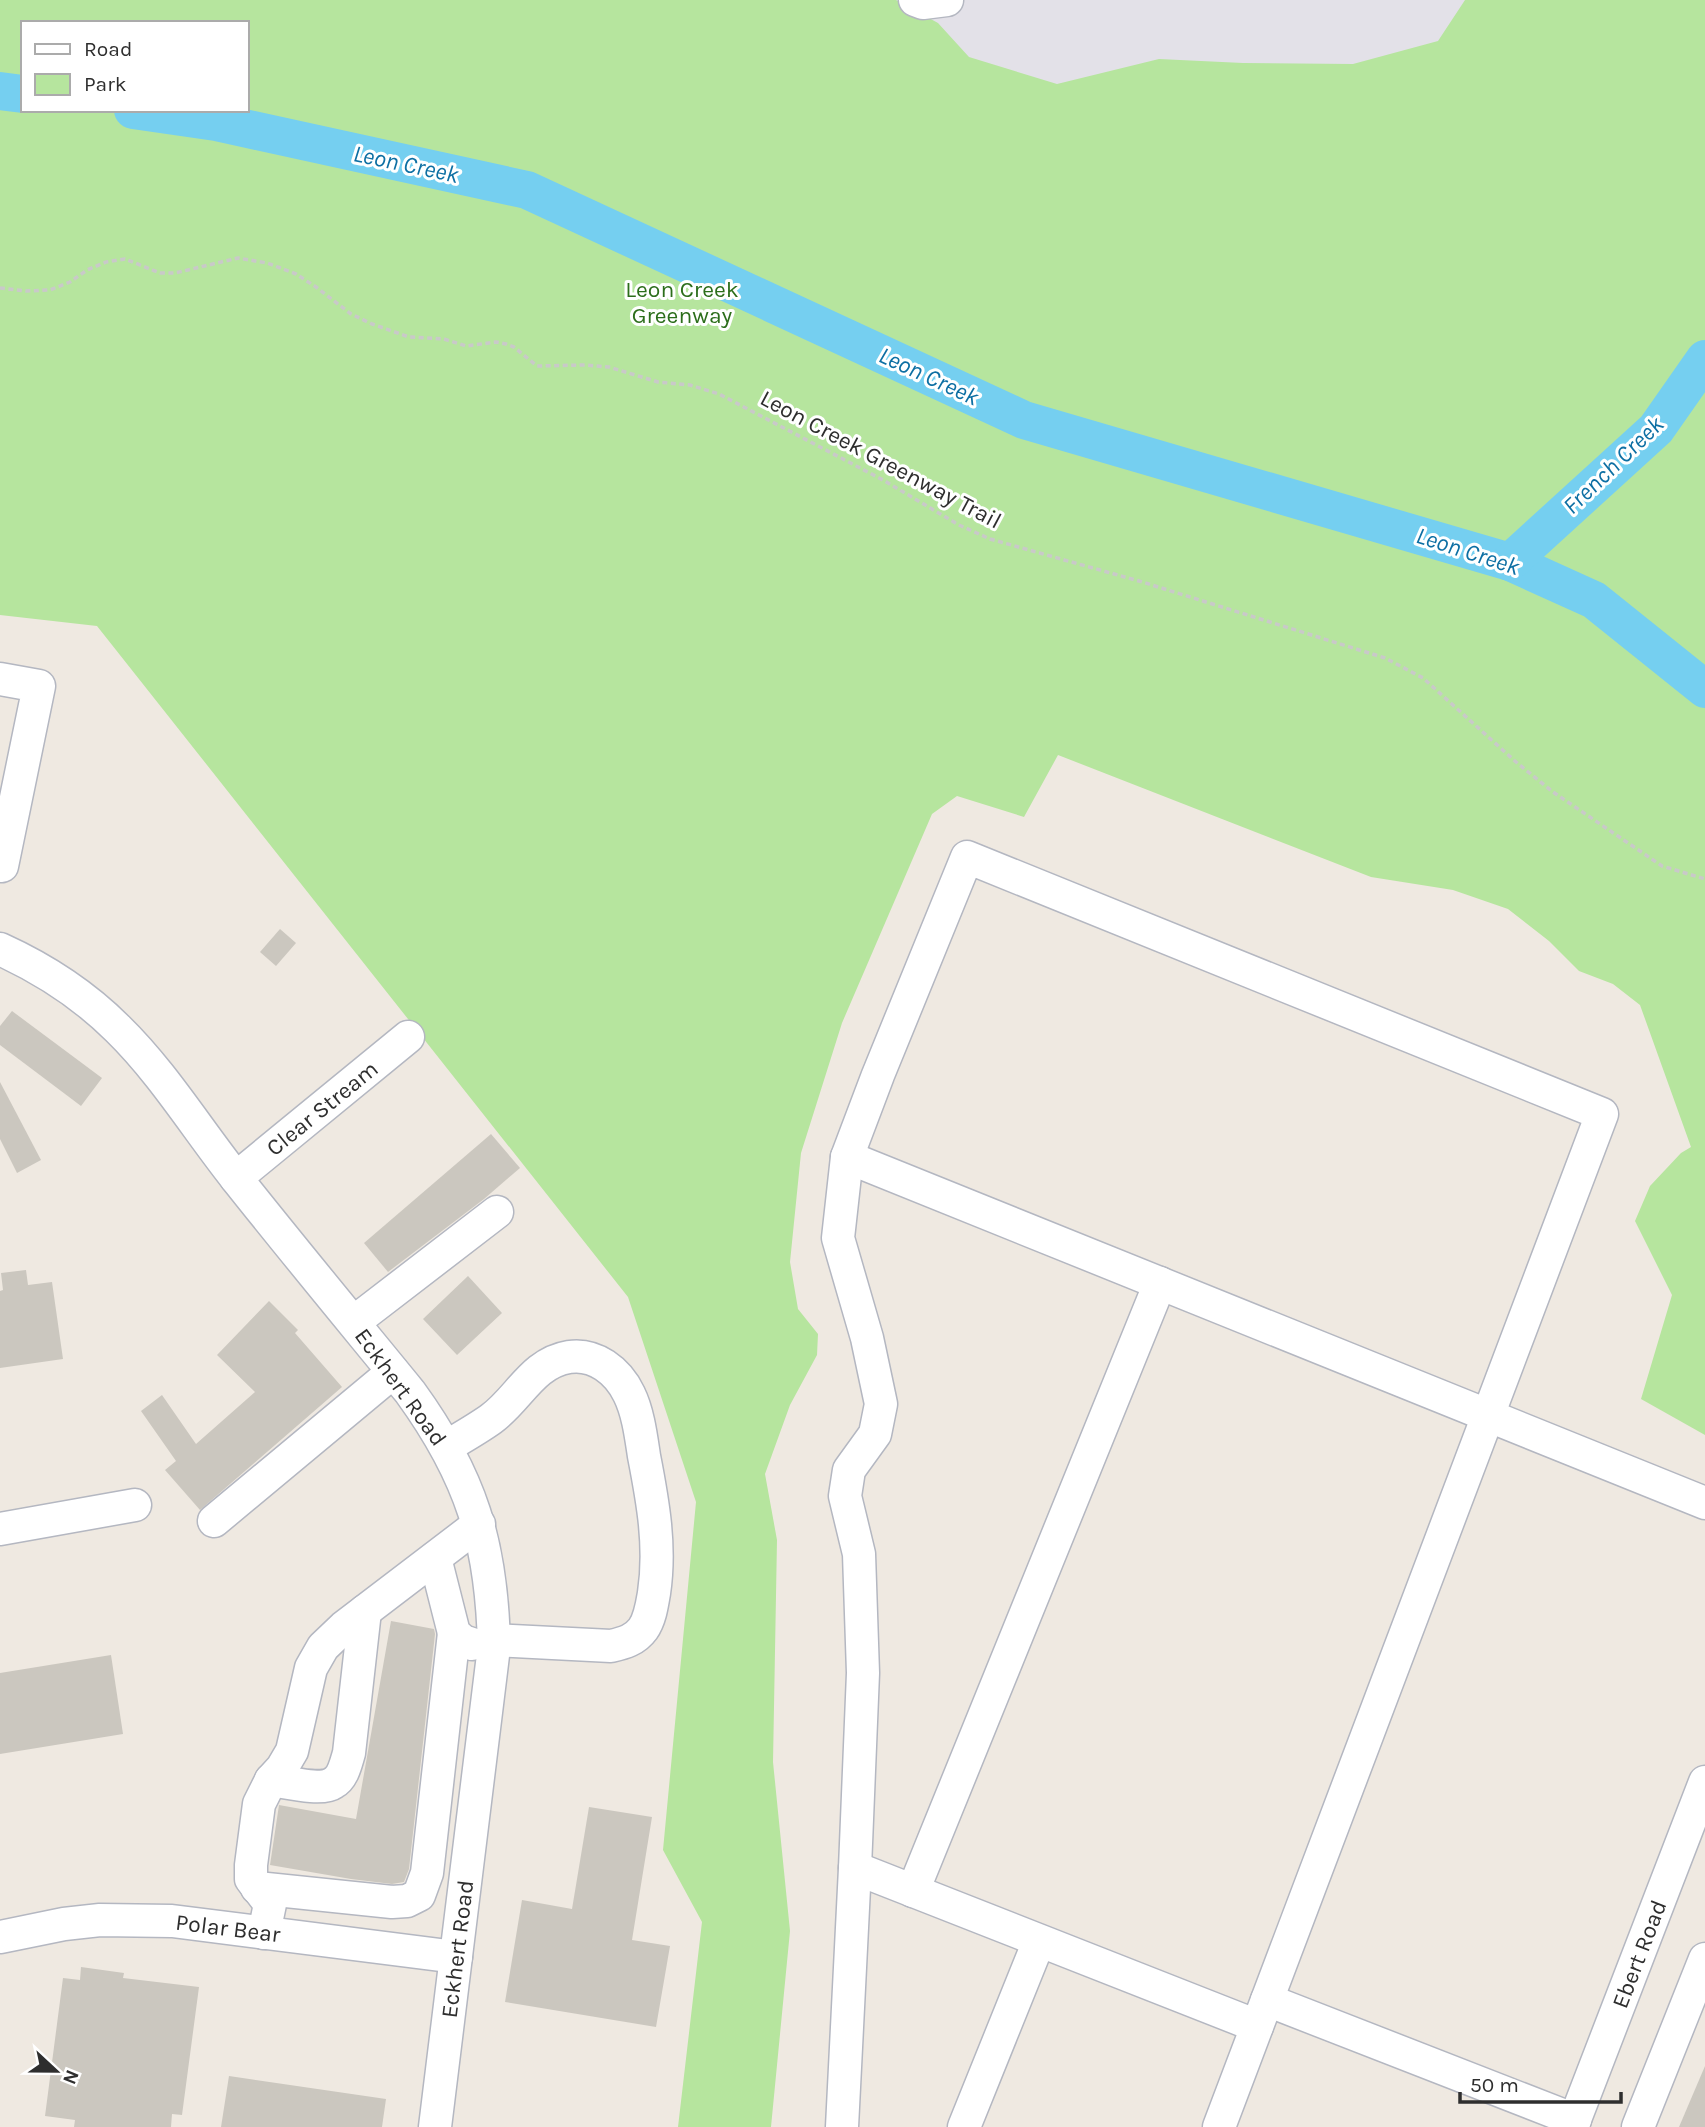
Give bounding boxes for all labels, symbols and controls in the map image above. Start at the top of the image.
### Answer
legend [21,21,248,112]
text: Road [84,37,132,61]
text: Park [84,72,127,96]
water label: Leon Creek [351,139,462,189]
park label: Leon Creek Greenway [625,276,739,329]
water label: Leon Creek [875,341,984,412]
street label: Leon Creek Greenway Trail [756,384,1006,535]
water label: French Creek [1557,410,1670,520]
water label: Leon Creek [1413,521,1524,581]
street label: Clear Stream [261,1055,384,1162]
street label: Eckhert Road [349,1323,452,1451]
street label: Eckhert Road [436,1879,479,2020]
street label: Ebert Road [1606,1896,1672,2012]
street label: Polar Bear [174,1909,282,1948]
north arrow [21,2036,91,2106]
scale bar [1460,2060,1621,2104]
text: N [58,2067,84,2087]
text: 50 m [1470,2073,1519,2097]

